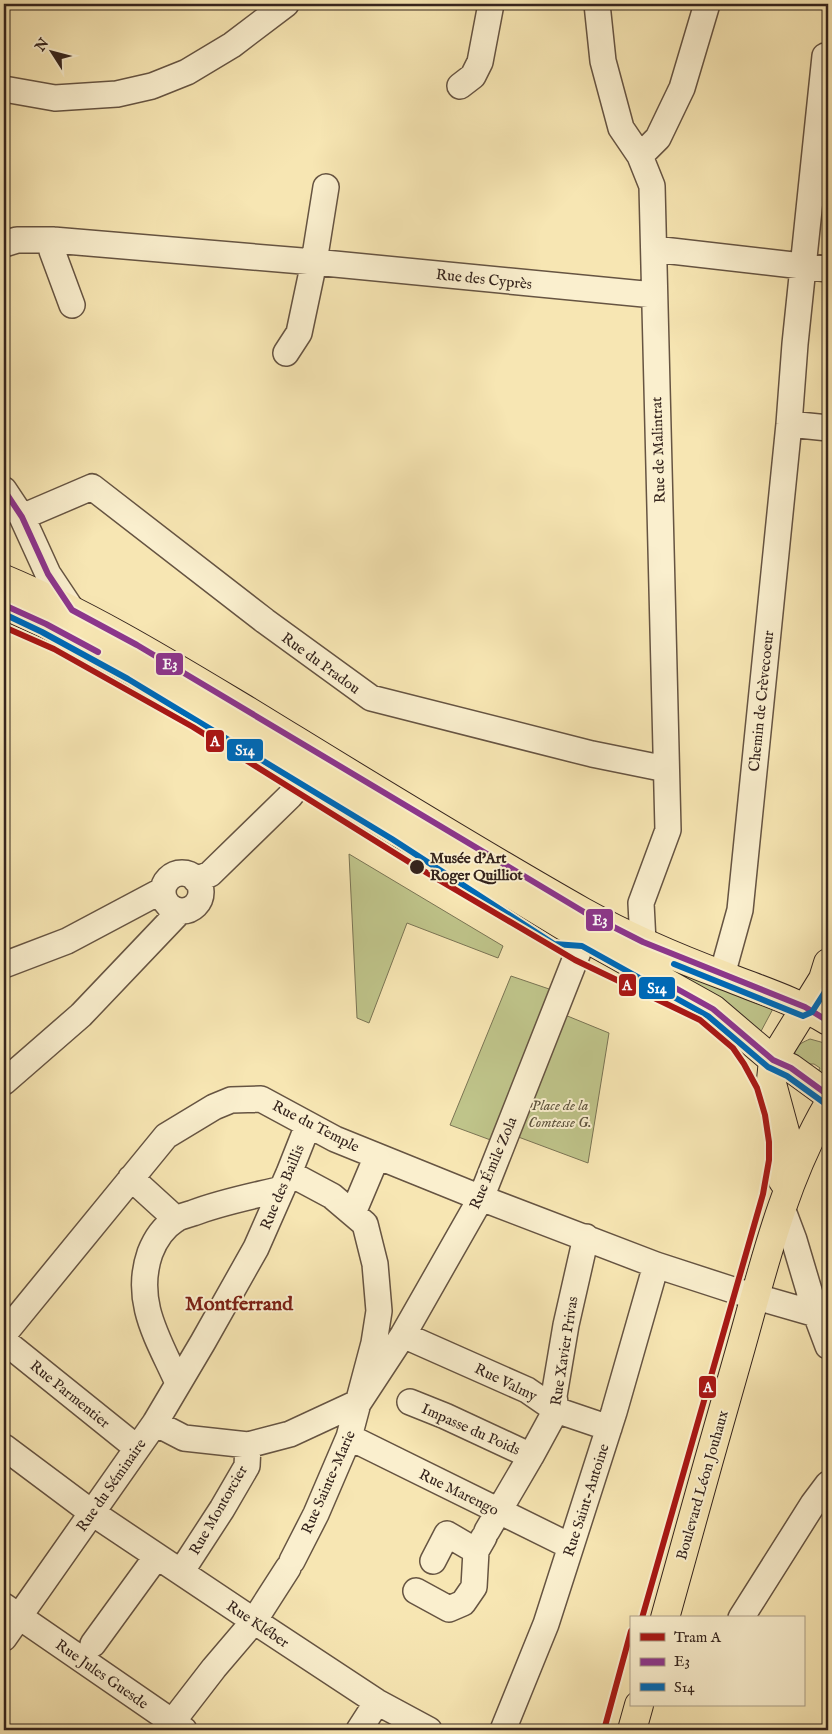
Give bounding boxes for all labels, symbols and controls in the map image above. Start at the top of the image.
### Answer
north arrow [28,28,78,78]
text: N [31,35,53,56]
street label: Rue des Cyprès [435,265,533,294]
street label: Rue de Malintrat [647,396,670,503]
street label: Rue du Pradou [278,628,364,698]
street label: Chemin de Crèvecoeur [745,629,778,773]
line badge: E3 [155,652,184,676]
text: E3 [163,656,177,674]
line badge: A [205,729,225,753]
text: A [209,733,221,751]
line badge: S14 [226,738,264,762]
text: S14 [235,742,256,760]
place label: Musée d'Art Roger Quilliot [430,849,524,885]
marker: Musée d'Art Roger Quilliot [408,858,426,876]
line badge: E3 [585,908,614,932]
text: E3 [593,912,607,930]
line badge: A [618,973,637,997]
line badge: S14 [638,976,676,1000]
text: A [621,977,633,995]
text: S14 [647,980,668,998]
street label: Rue du Temple [269,1096,363,1157]
park label: Place de la Comtesse G. [528,1096,592,1132]
street label: Rue Émile Zola [465,1114,522,1212]
street label: Rue des Baillis [256,1142,309,1233]
district label: Montferrand [185,1292,294,1317]
street label: Rue Xavier Privas [546,1295,583,1407]
street label: Rue Parmentier [26,1356,114,1433]
street label: Rue Valmy [471,1359,541,1406]
line badge: A [698,1375,717,1399]
text: A [702,1379,714,1397]
street label: Impasse du Poids [418,1399,523,1460]
street label: Boulevard Léon Jouhaux [672,1408,733,1562]
street label: Rue Sainte-Marie [297,1427,360,1537]
street label: Rue du Séminaire [72,1435,151,1536]
street label: Rue Saint-Antoine [559,1441,614,1559]
street label: Rue Montorcier [185,1462,252,1559]
street label: Rue Marengo [416,1465,502,1520]
street label: Rue Kléber [223,1597,293,1653]
legend [630,1616,804,1706]
text: Tram A [674,1628,722,1647]
street label: Rue Jules Guesde [52,1635,152,1714]
text: E3 [674,1652,690,1671]
text: S14 [674,1678,695,1697]

